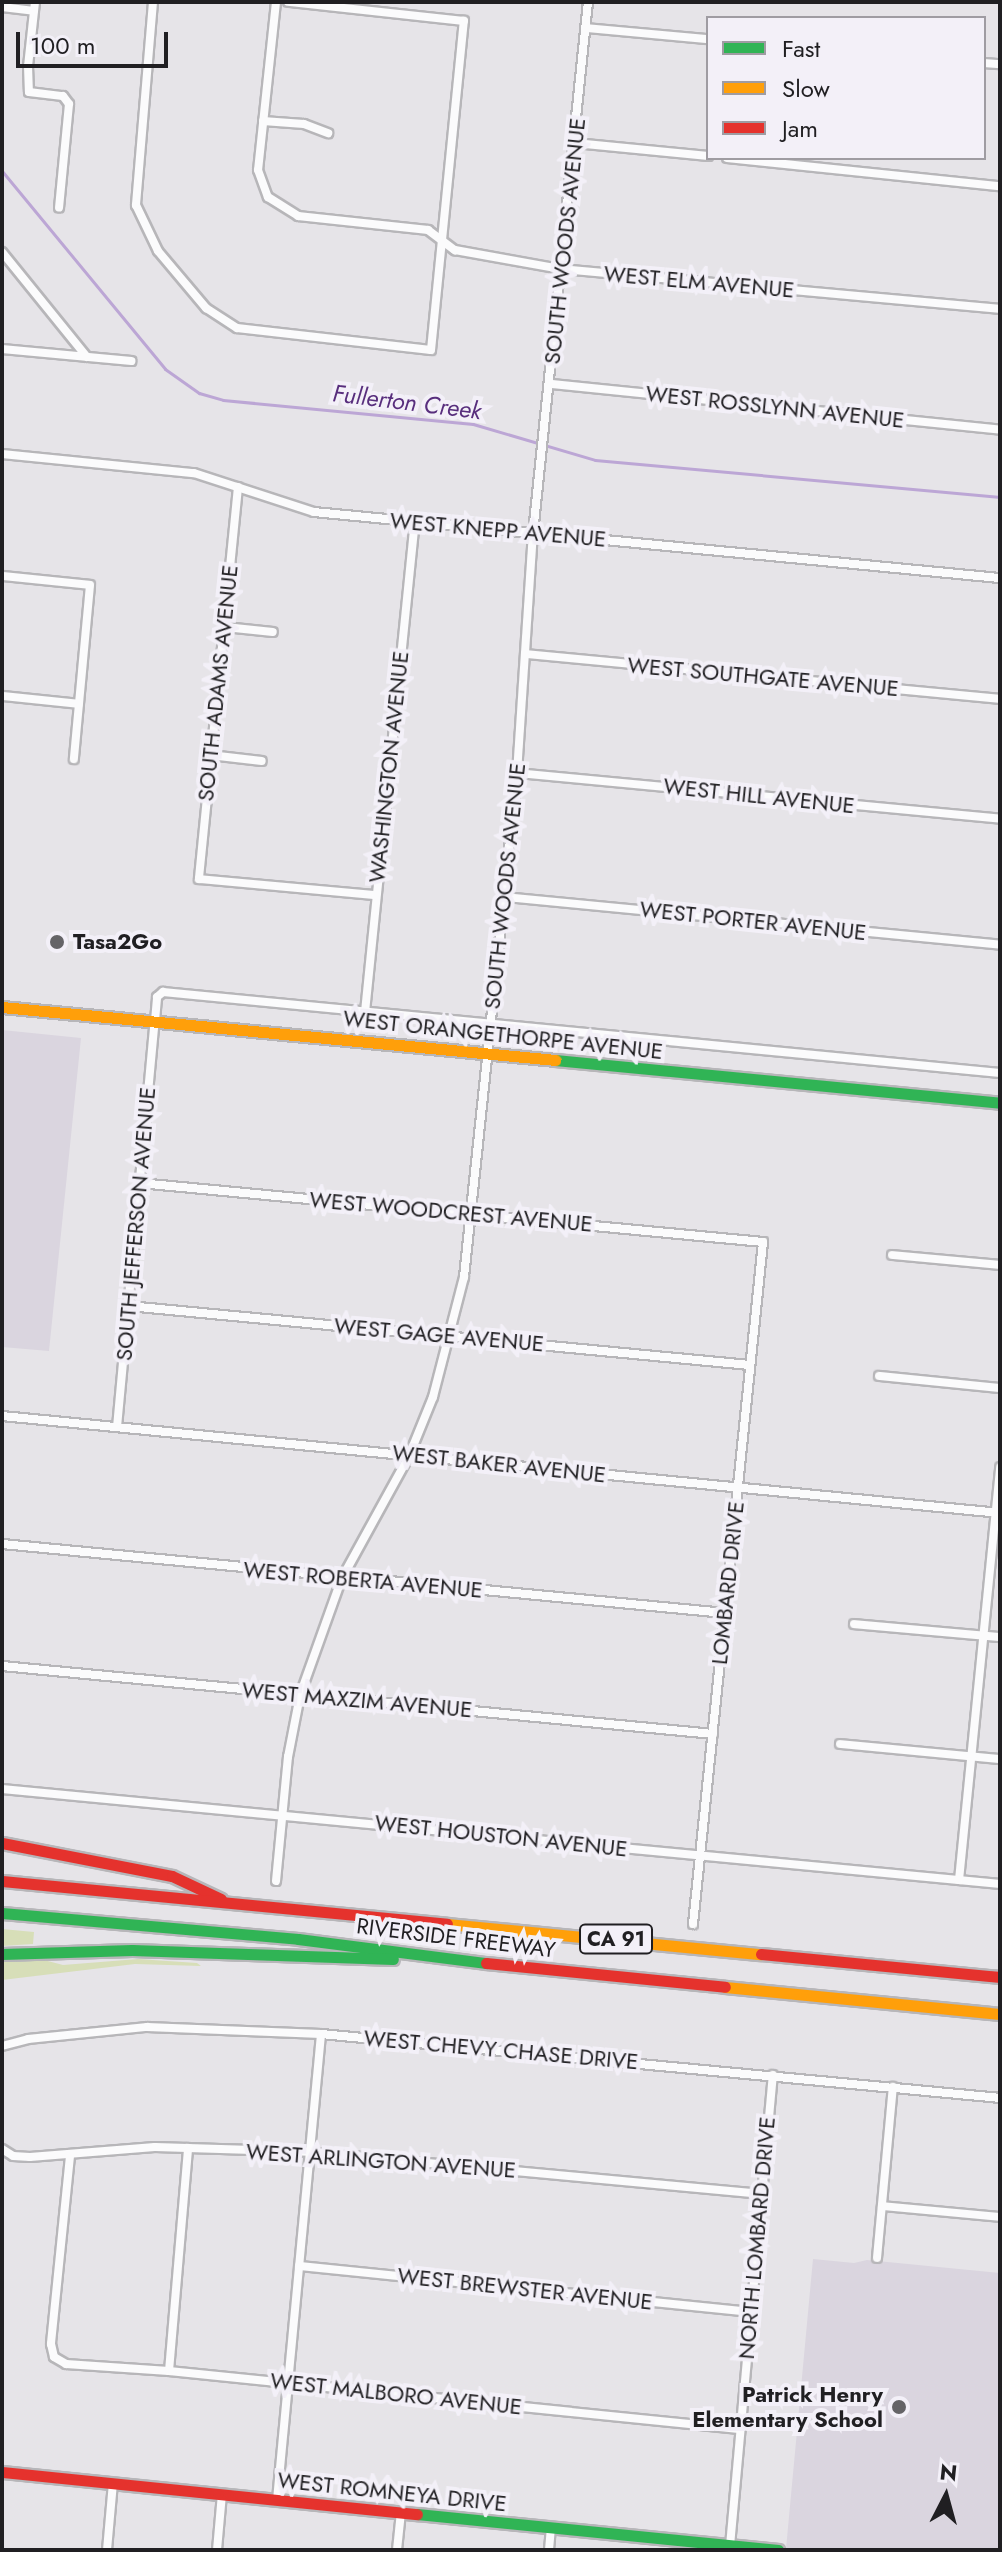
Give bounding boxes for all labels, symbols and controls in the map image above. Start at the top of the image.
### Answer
scale bar [20,16,172,66]
legend [706,16,986,160]
text: 100 m [30,28,96,63]
text: Fast [782,31,820,66]
text: Slow [782,71,830,106]
text: Jam [782,111,818,146]
street label: SOUTH WOODS AVENUE [539,117,591,365]
street label: WEST ELM AVENUE [603,261,795,303]
water label: Fullerton Creek [331,379,483,425]
street label: WEST ROSSLYNN AVENUE [644,380,906,434]
street label: WEST KNEPP AVENUE [389,507,607,553]
street label: SOUTH ADAMS AVENUE [192,564,244,802]
street label: WASHINGTON AVENUE [364,650,414,884]
street label: WEST SOUTHGATE AVENUE [626,652,900,702]
street label: SOUTH WOODS AVENUE [479,762,531,1010]
street label: WEST HILL AVENUE [662,773,856,819]
street label: WEST PORTER AVENUE [638,896,868,946]
place label: Tasa2Go [73,929,162,955]
marker: Tasa2Go [48,933,66,951]
street label: WEST ORANGETHORPE AVENUE [342,1005,664,1065]
street label: SOUTH JEFFERSON AVENUE [111,1086,161,1362]
street label: WEST WOODCREST AVENUE [308,1186,594,1238]
street label: WEST GAGE AVENUE [333,1313,545,1357]
street label: WEST BAKER AVENUE [391,1440,607,1488]
street label: LOMBARD DRIVE [706,1500,750,1666]
street label: WEST ROBERTA AVENUE [242,1556,484,1604]
street label: WEST MAXZIM AVENUE [241,1677,473,1723]
street label: WEST HOUSTON AVENUE [373,1810,629,1862]
street label: RIVERSIDE FREEWAY [355,1913,557,1963]
road number: CA 91 [578,1923,654,1955]
street label: WEST CHEVY CHASE DRIVE [363,2025,639,2075]
street label: NORTH LOMBARD DRIVE [733,2116,781,2360]
street label: WEST ARLINGTON AVENUE [245,2138,517,2184]
street label: WEST BREWSTER AVENUE [396,2262,654,2316]
street label: WEST MALBORO AVENUE [269,2368,523,2420]
place label: Patrick Henry Elementary School [692,2381,883,2432]
marker: Patrick Henry Elementary School [890,2398,908,2416]
text: N [938,2455,959,2489]
north arrow [906,2456,986,2536]
street label: WEST ROMNEYA DRIVE [276,2467,508,2517]

